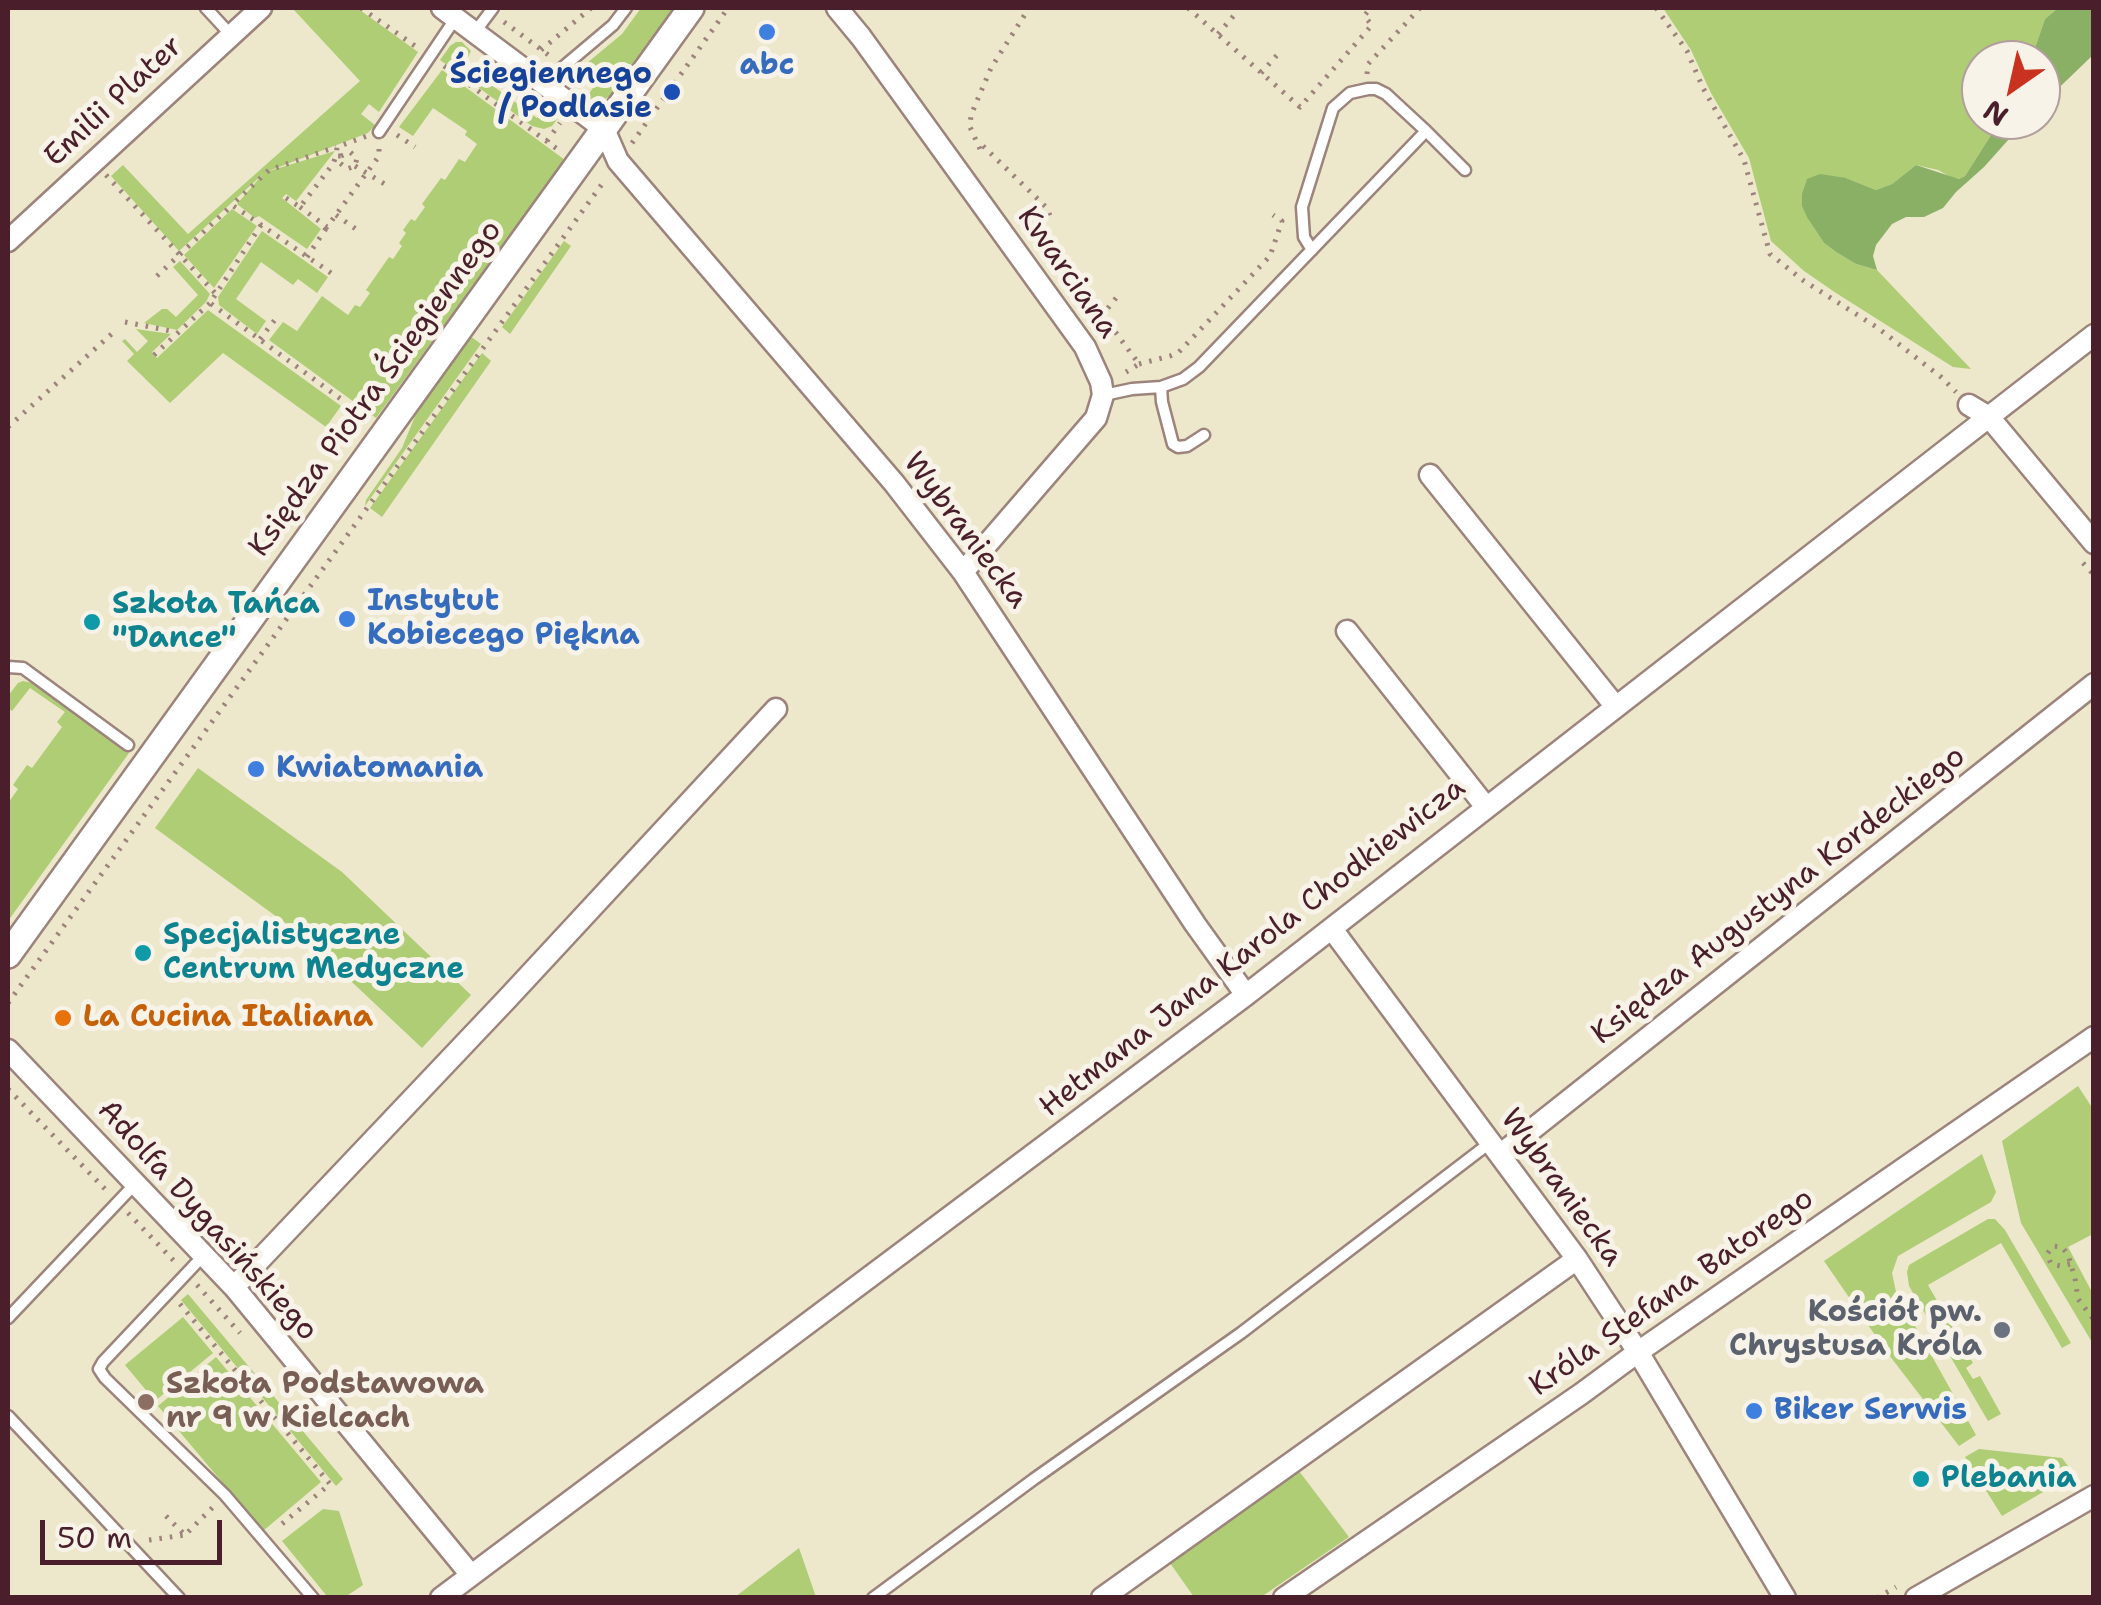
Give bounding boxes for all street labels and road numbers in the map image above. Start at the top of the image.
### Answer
street label: Emilii Plater [38,29,190,175]
street label: Kwarciana [1009,200,1125,346]
street label: Księdza Piotra Ściegiennego [242,214,510,564]
street label: Wybraniecka [895,446,1035,616]
street label: Księdza Augustyna Kordeckiego [1585,739,1973,1053]
street label: Hetmana Jana Karola Chodkiewicza [1033,771,1473,1125]
street label: Adolfa Dygasińskiego [89,1093,325,1349]
street label: Wybraniecka [1492,1102,1630,1274]
street label: Króla Stefana Batorego [1523,1181,1821,1405]

